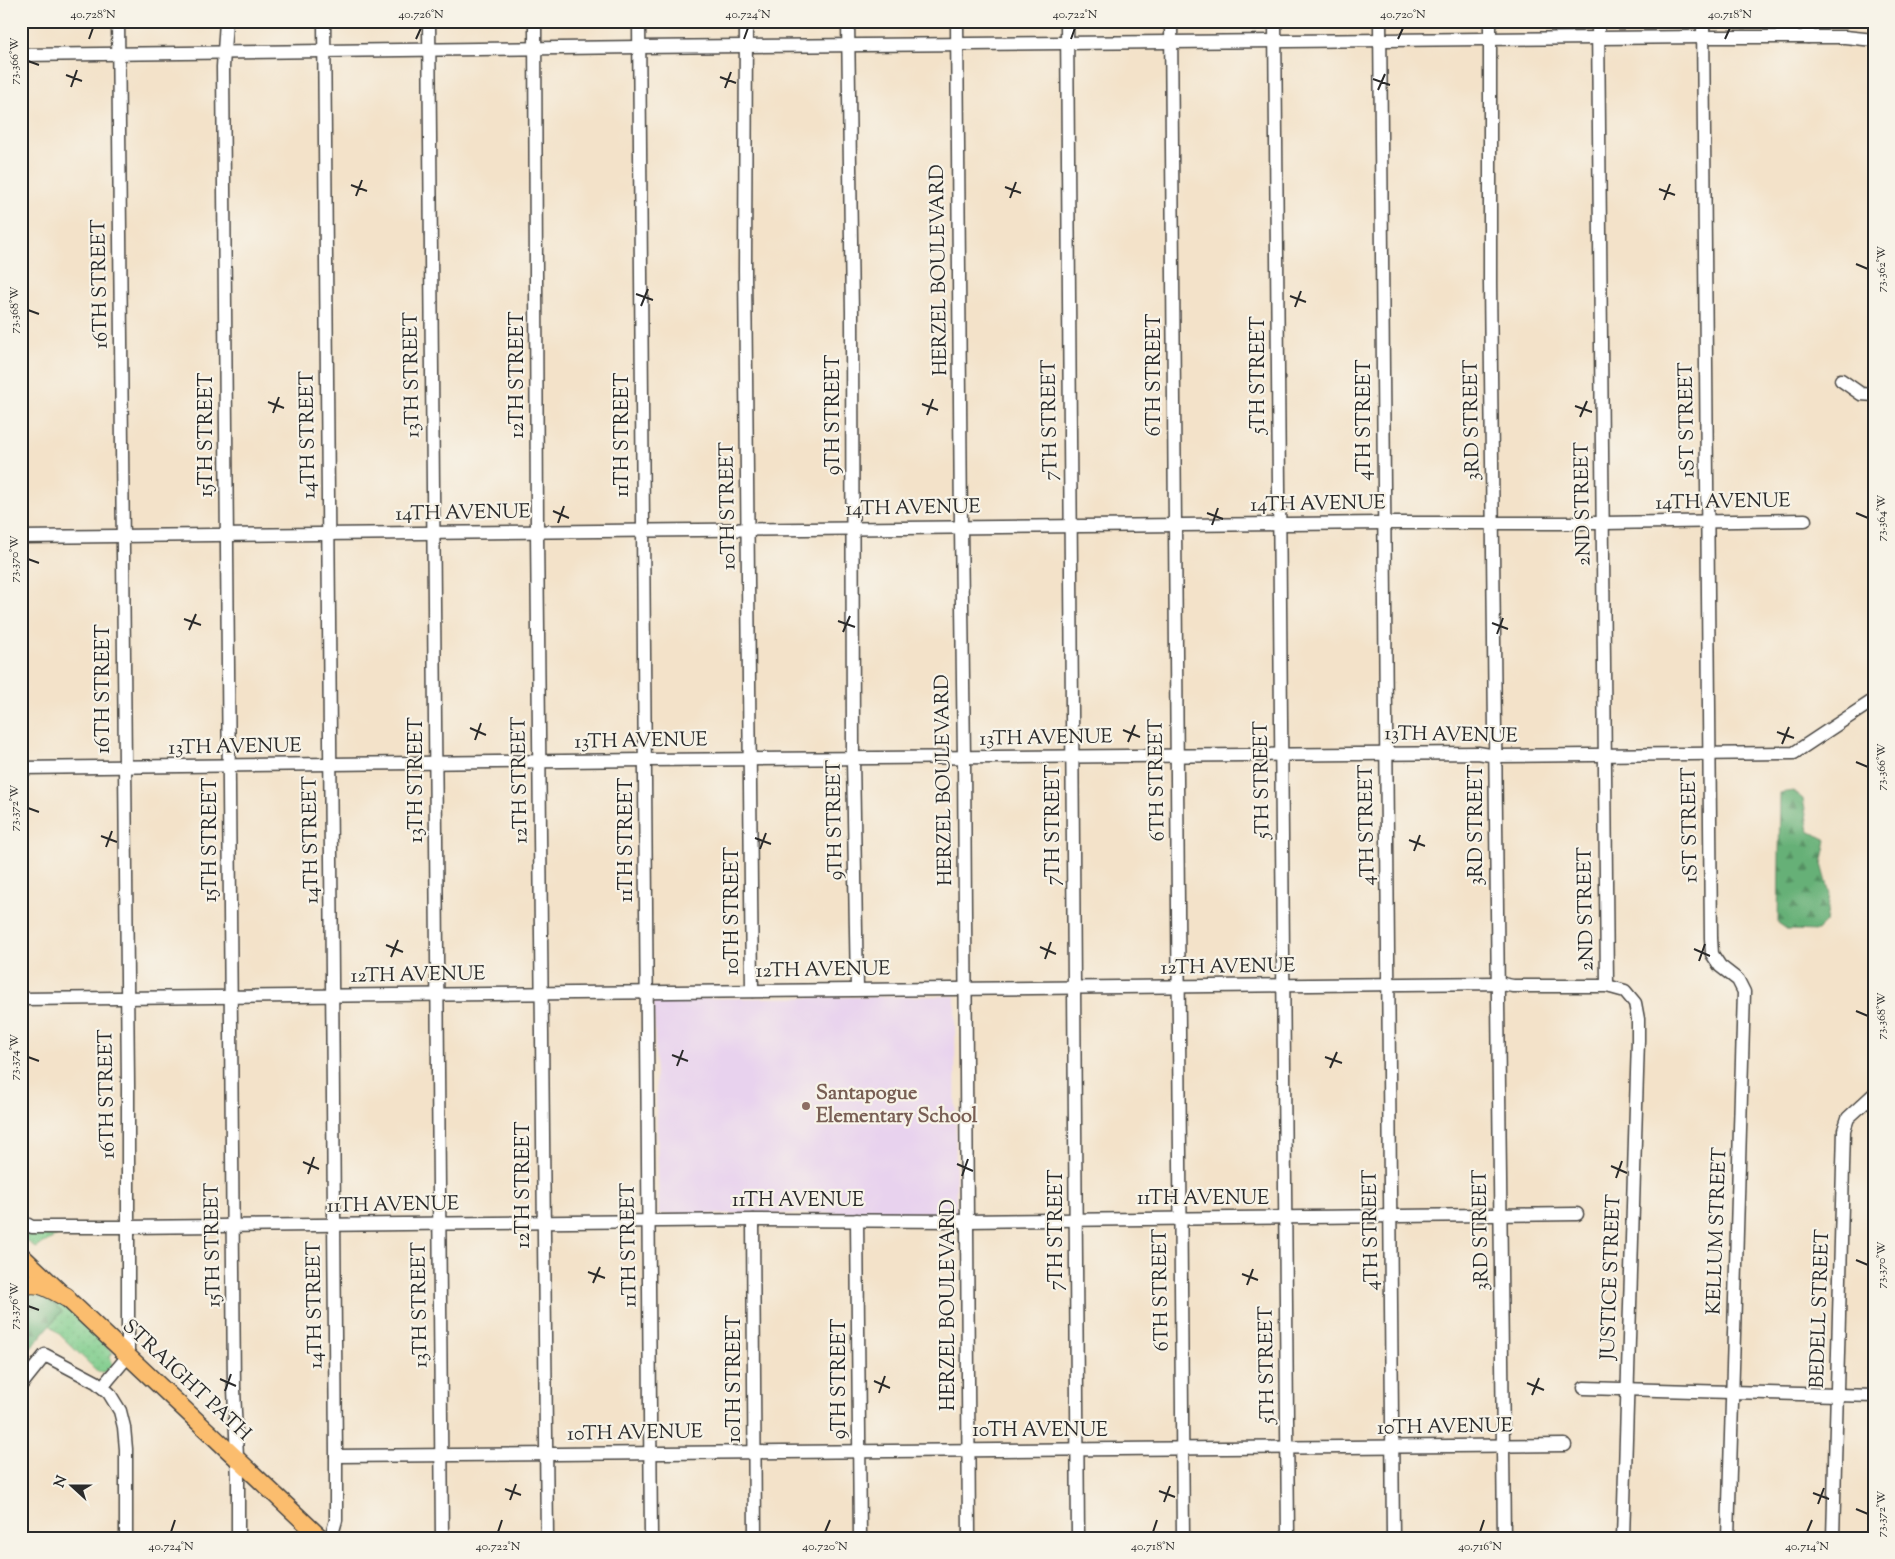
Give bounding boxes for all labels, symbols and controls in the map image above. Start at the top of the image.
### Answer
text: 40.728°N [70,6,116,24]
text: 40.726°N [398,6,444,24]
text: 40.724°N [725,6,771,24]
text: 40.722°N [1053,6,1098,24]
text: 40.720°N [1380,6,1426,24]
text: 40.718°N [1708,6,1752,24]
text: 73.366°W [6,37,24,84]
street label: HERZEL BOULEVARD [924,164,956,376]
street label: 16TH STREET [85,219,117,349]
text: 73.362°W [1873,245,1891,292]
text: 73.368°W [6,286,24,334]
street label: 12TH STREET [504,311,533,439]
street label: 13TH STREET [397,312,429,438]
street label: 6TH STREET [1141,314,1170,436]
street label: 5TH STREET [1245,316,1274,435]
street label: 9TH STREET [820,355,849,475]
street label: 7TH STREET [1035,359,1067,481]
street label: 4TH STREET [1351,359,1380,481]
street label: 3RD STREET [1457,359,1489,481]
street label: 1ST STREET [1672,362,1704,478]
street label: 14TH STREET [293,371,325,499]
street label: 15TH STREET [193,373,222,497]
street label: 11TH STREET [609,373,638,497]
street label: 10TH STREET [713,442,745,570]
street label: 2ND STREET [1568,442,1600,566]
street label: 14TH AVENUE [1655,487,1791,519]
street label: 14TH AVENUE [1250,489,1386,521]
street label: 14TH AVENUE [845,493,981,525]
text: 73.364°W [1873,494,1891,541]
street label: 14TH AVENUE [395,498,531,530]
text: 73.370°W [6,535,24,583]
street label: 16TH STREET [90,624,119,754]
street label: HERZEL BOULEVARD [929,674,961,886]
street label: 12TH STREET [505,716,537,844]
street label: 13TH STREET [403,717,432,843]
street label: 6TH STREET [1142,718,1174,842]
street label: 13TH AVENUE [1384,720,1518,752]
street label: 5TH STREET [1247,721,1279,840]
street label: 13TH AVENUE [979,723,1113,755]
street label: 13TH AVENUE [574,726,708,758]
street label: 13TH AVENUE [168,732,302,764]
text: 73.366°W [1873,743,1891,790]
street label: 9TH STREET [820,759,852,881]
street label: 4TH STREET [1352,764,1384,886]
street label: 3RD STREET [1463,764,1492,886]
street label: 7TH STREET [1040,765,1069,885]
street label: 1ST STREET [1675,767,1707,883]
street label: 14TH STREET [296,776,328,904]
street label: 15TH STREET [197,778,226,902]
street label: 11TH STREET [613,778,642,902]
text: 73.372°W [6,784,24,831]
street label: 10TH STREET [719,847,748,975]
street label: 2ND STREET [1571,847,1603,971]
street label: 12TH AVENUE [1160,952,1296,984]
street label: 12TH AVENUE [755,955,891,987]
street label: 12TH AVENUE [350,960,486,992]
text: 73.368°W [1873,992,1891,1040]
street label: 16TH STREET [92,1029,124,1159]
text: 73.374°W [6,1033,24,1080]
place label: Santapogue Elementary School [816,1080,978,1132]
marker: Santapogue Elementary School [800,1100,812,1112]
street label: 12TH STREET [510,1121,539,1249]
street label: KELLUM STREET [1701,1147,1735,1315]
street label: 4TH STREET [1356,1169,1388,1291]
street label: 3RD STREET [1466,1169,1498,1291]
street label: 7TH STREET [1043,1170,1072,1290]
street label: 15TH STREET [198,1182,230,1308]
street label: 11TH STREET [614,1182,646,1308]
street label: 11TH AVENUE [1137,1185,1269,1214]
street label: 11TH AVENUE [732,1187,864,1216]
street label: 11TH AVENUE [327,1190,459,1222]
street label: JUSTICE STREET [1595,1194,1629,1361]
street label: HERZEL BOULEVARD [935,1199,964,1411]
street label: 6TH STREET [1146,1228,1178,1352]
street label: BEDELL STREET [1804,1229,1838,1389]
street label: 14TH STREET [300,1241,332,1369]
text: 73.370°W [1873,1241,1891,1289]
street label: 13TH STREET [405,1242,437,1368]
text: 73.376°W [6,1282,24,1330]
street label: 5TH STREET [1252,1306,1284,1425]
street label: STRAIGHT PATH [115,1313,257,1449]
street label: 10TH STREET [721,1315,750,1443]
street label: 9TH STREET [826,1319,855,1439]
street label: 10TH AVENUE [1377,1412,1513,1444]
street label: 10TH AVENUE [972,1417,1108,1446]
street label: 10TH AVENUE [567,1418,703,1450]
north arrow [48,1462,98,1512]
text: N [50,1473,73,1491]
text: 73.372°W [1873,1490,1891,1537]
text: 40.724°N [148,1538,194,1556]
text: 40.722°N [476,1538,521,1556]
text: 40.720°N [802,1538,848,1556]
text: 40.718°N [1131,1538,1175,1556]
text: 40.716°N [1458,1538,1502,1556]
text: 40.714°N [1785,1538,1829,1556]

